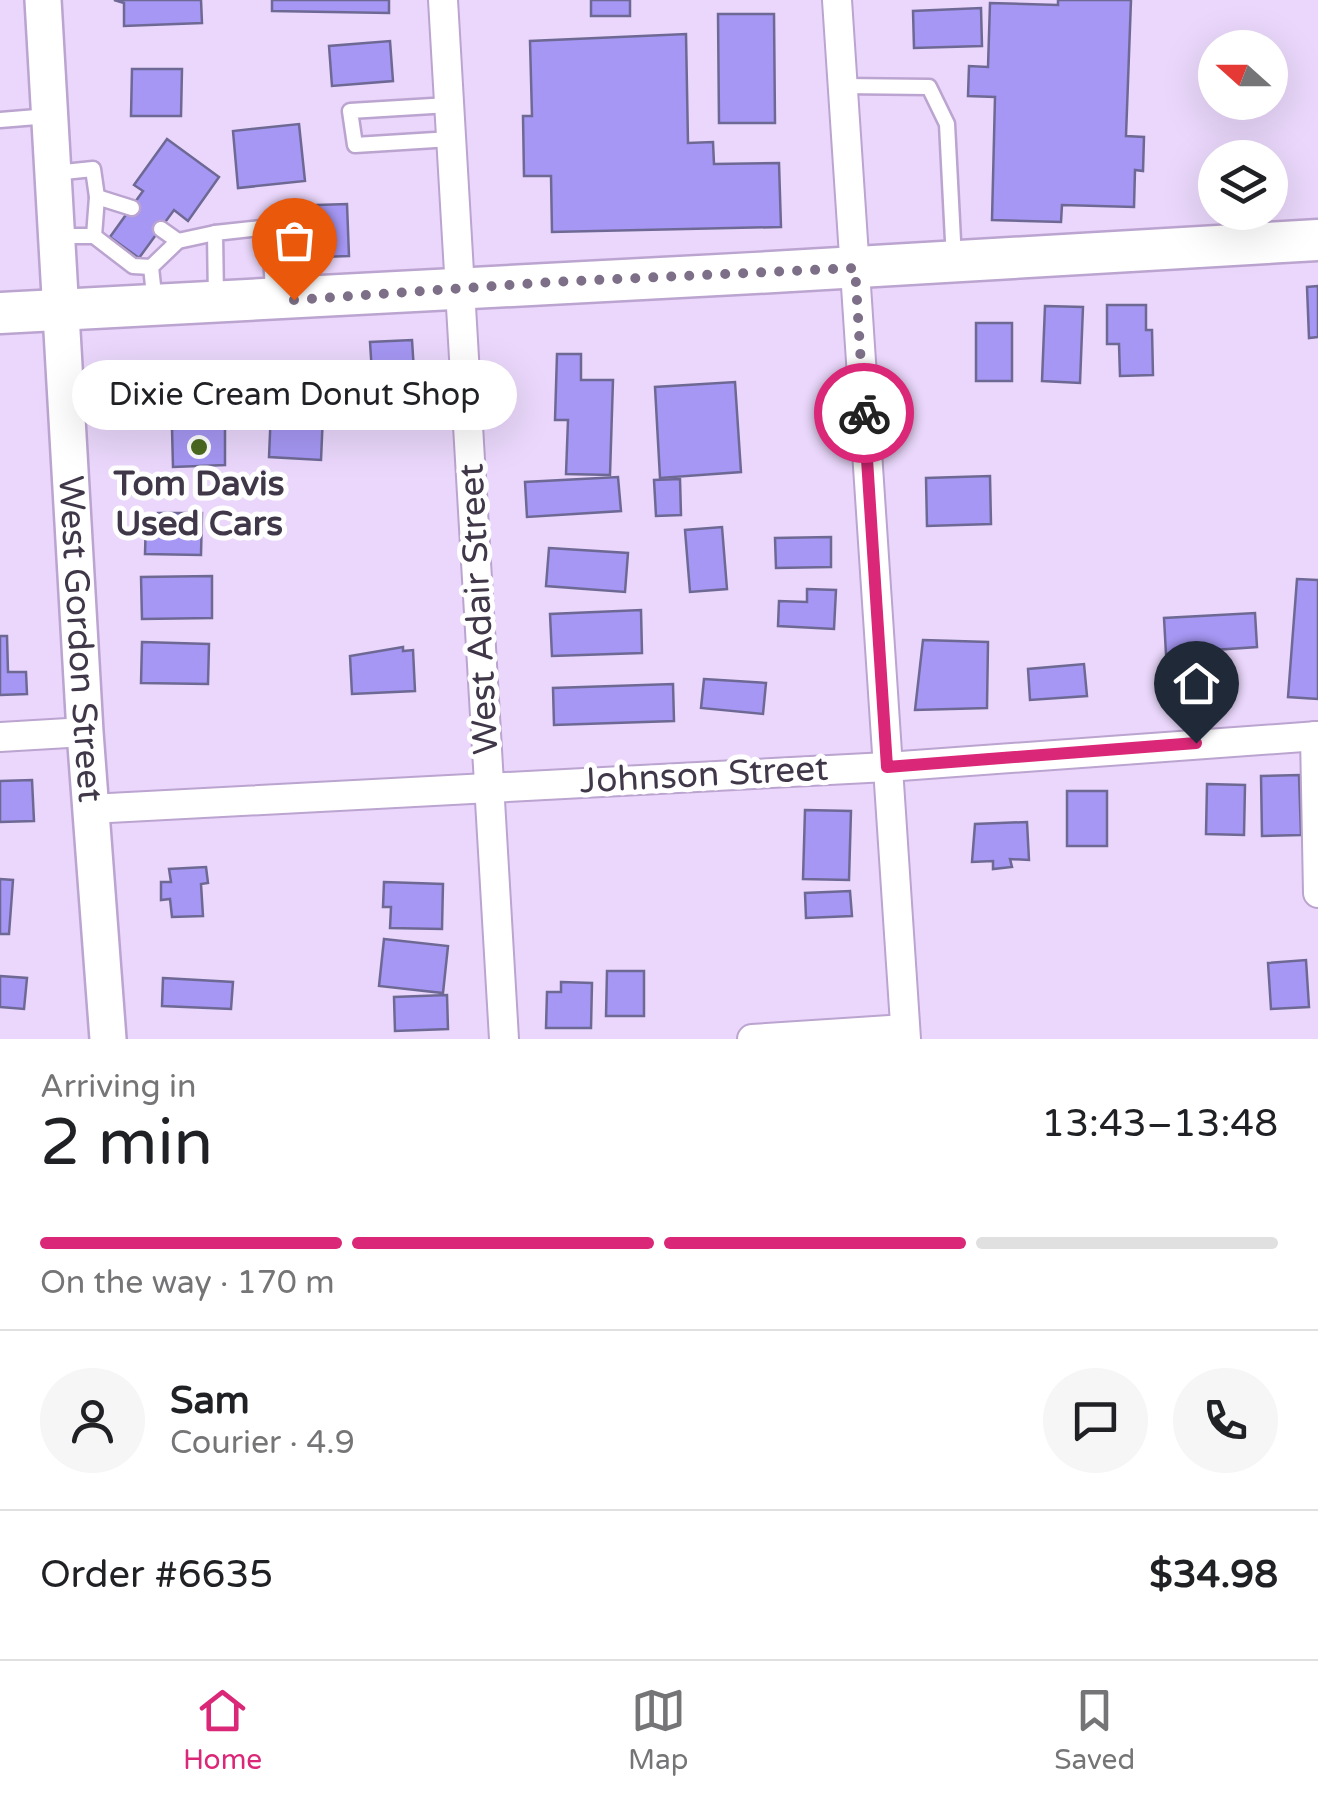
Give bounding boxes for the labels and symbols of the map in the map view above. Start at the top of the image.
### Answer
north arrow [1198,30,1288,120]
pin [252,198,337,301]
callout: Dixie Cream Donut Shop [71,360,516,430]
courier [814,363,914,463]
marker: Tom Davis Used Cars [188,436,210,458]
street label: West Adair Street [450,462,508,756]
place label: Tom Davis Used Cars [113,463,284,545]
street label: West Gordon Street [49,474,111,804]
pin [1154,641,1239,744]
street label: Johnson Street [579,748,829,802]

